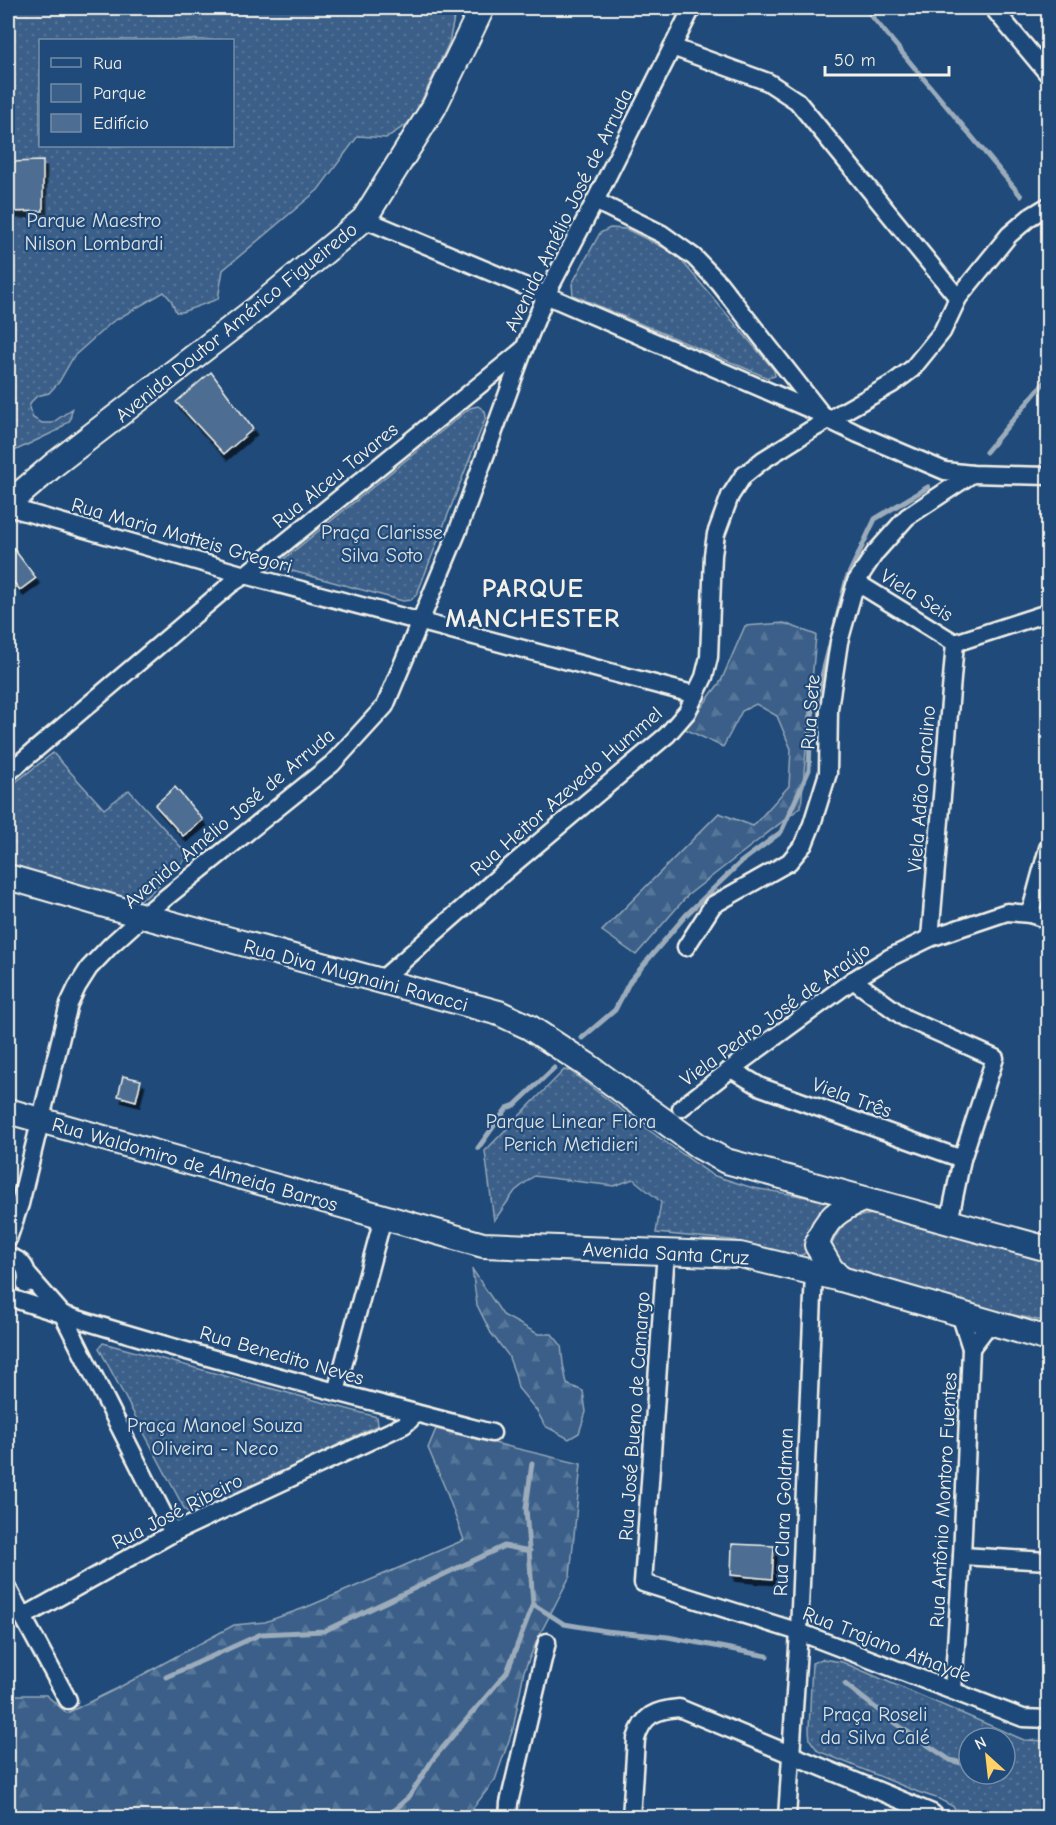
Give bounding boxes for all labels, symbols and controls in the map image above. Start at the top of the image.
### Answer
legend [39,39,234,147]
scale bar [825,39,950,77]
text: 50 m [834,50,876,71]
text: Rua [93,53,122,74]
text: Parque [93,83,146,104]
street label: Avenida Amélio José de Arruda [499,85,637,336]
text: Edifício [93,113,149,134]
park label: Parque Maestro Nilson Lombardi [25,209,163,255]
street label: Avenida Doutor Américo Figueiredo [111,218,362,427]
street label: Rua Alceu Tavares [268,418,403,533]
street label: Rua Maria Matteis Gregori [69,493,295,578]
park label: Praça Clarisse Silva Soto [321,521,443,567]
street label: Viela Seis [876,564,957,627]
district label: PARQUE MANCHESTER [445,574,621,634]
street label: Rua Sete [796,674,825,750]
street label: Rua Heitor Azevedo Hummel [466,702,667,881]
street label: Viela Adão Carolino [903,704,940,874]
street label: Avenida Amélio José de Arruda [119,724,339,913]
street label: Rua Diva Mugnaini Ravacci [241,934,470,1016]
street label: Viela Pedro José de Araújo [676,938,875,1091]
street label: Viela Três [809,1073,895,1122]
park label: Parque Linear Flora Perich Metidieri [486,1110,656,1156]
street label: Rua Waldomiro de Almeida Barros [49,1113,340,1216]
street label: Avenida Santa Cruz [582,1238,750,1269]
street label: Rua José Bueno de Camargo [614,1291,655,1541]
street label: Rua Benedito Neves [197,1321,367,1390]
street label: Rua Antônio Montoro Fuentes [925,1372,962,1628]
park label: Praça Manoel Souza Oliveira - Neco [127,1414,303,1460]
street label: Rua Clara Goldman [769,1427,798,1597]
street label: Rua José Ribeiro [108,1469,246,1554]
street label: Rua Trajano Athayde [799,1602,974,1687]
park label: Praça Roseli da Silva Calé [820,1703,930,1749]
north arrow [957,1726,1017,1786]
text: N [972,1733,989,1754]

